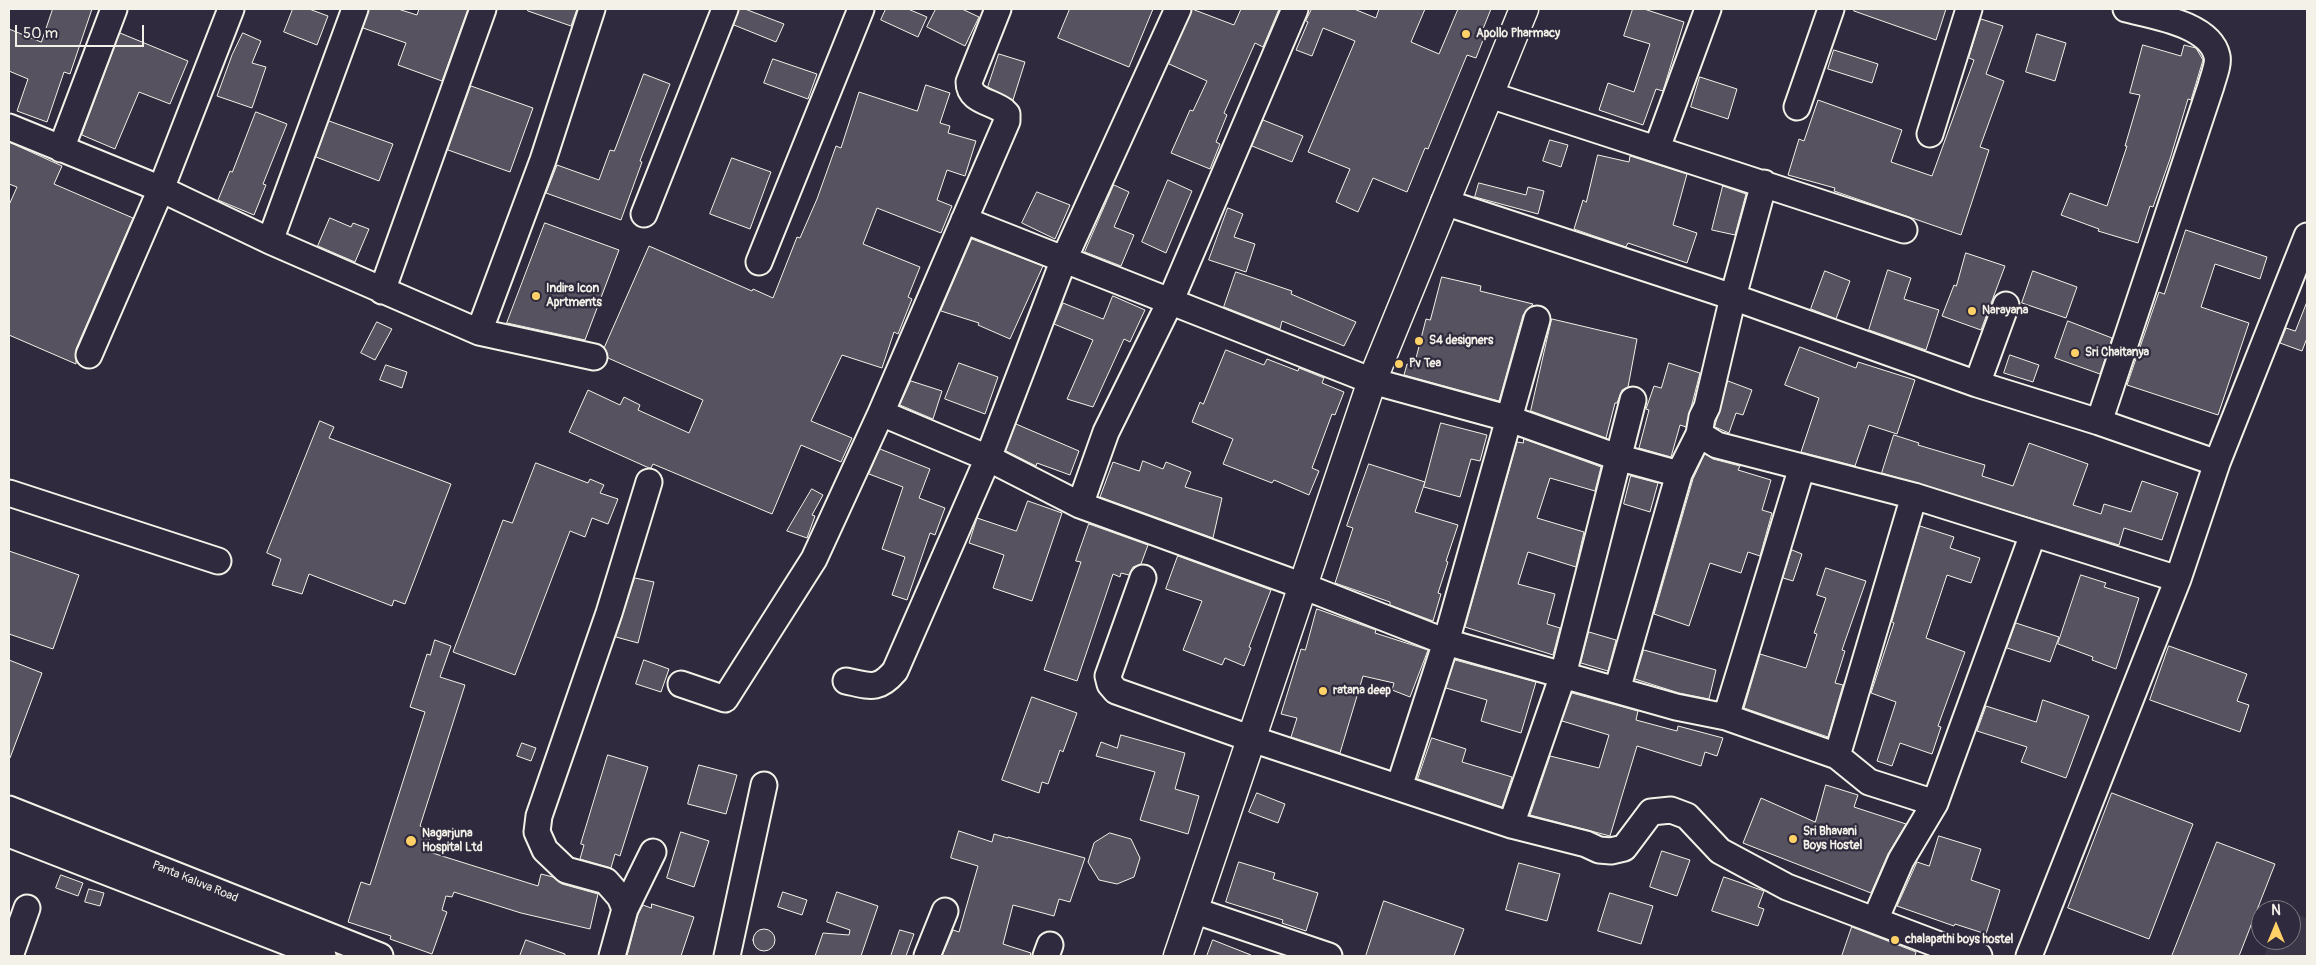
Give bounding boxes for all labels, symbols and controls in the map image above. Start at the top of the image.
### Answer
scale bar [18,15,146,47]
text: 50 m [23,24,58,43]
place label: Apollo Pharmacy [1476,27,1560,41]
marker: Apollo Pharmacy [1460,28,1472,40]
place label: Indira Icon Aprtments [546,282,602,310]
marker: Indira Icon Aprtments [530,290,542,302]
place label: Narayana [1982,304,2028,318]
marker: Narayana [1966,305,1978,317]
place label: S4 designers [1429,334,1493,348]
marker: S4 designers [1413,335,1425,347]
place label: Sri Chaitanya [2085,346,2149,360]
marker: Sri Chaitanya [2069,347,2081,359]
place label: Pv Tea [1409,357,1441,371]
marker: Pv Tea [1393,358,1405,370]
place label: ratana deep [1333,684,1391,698]
marker: ratana deep [1317,685,1329,697]
place label: Sri Bhavani Boys Hostel [1803,825,1862,853]
place label: Nagarjuna Hospital Ltd [422,827,483,855]
marker: Sri Bhavani Boys Hostel [1787,833,1799,845]
marker: Nagarjuna Hospital Ltd [404,834,418,848]
street label: Panta Kaluva Road [150,858,240,906]
north arrow [2251,900,2301,950]
text: N [2271,902,2281,919]
place label: chalapathi boys hostel [1905,933,2013,947]
marker: chalapathi boys hostel [1889,934,1901,946]

